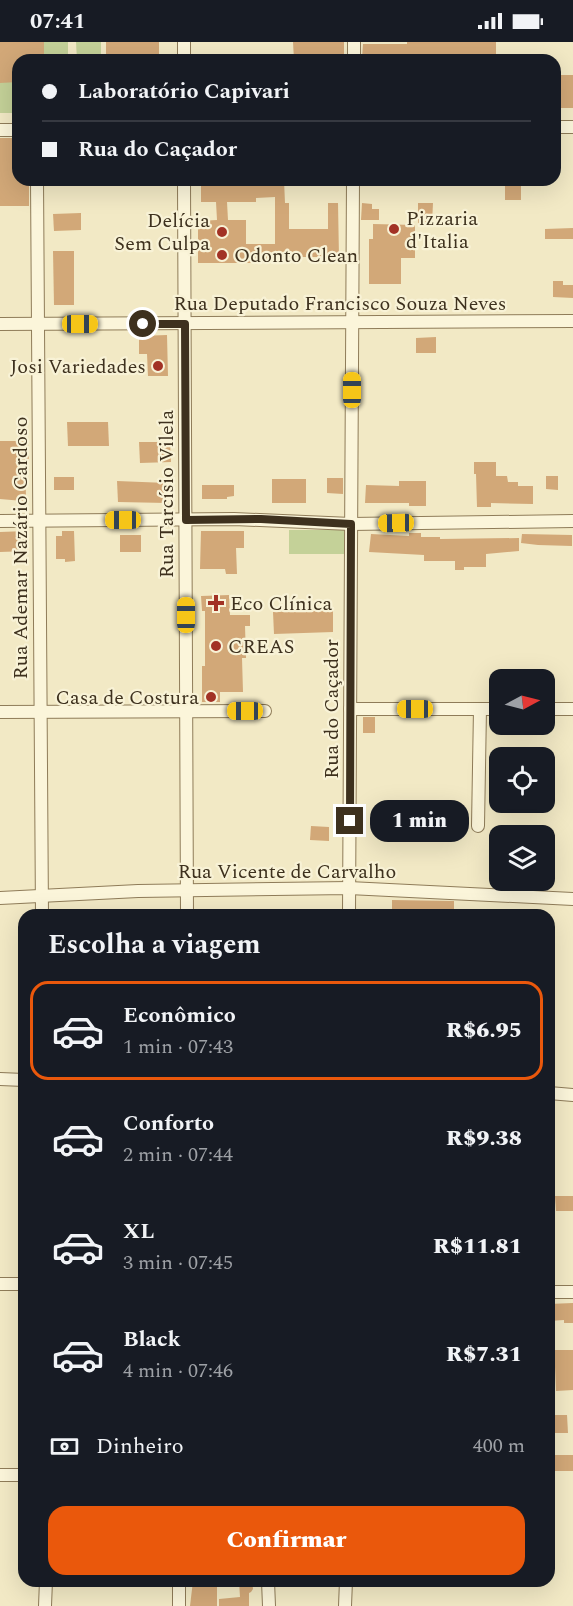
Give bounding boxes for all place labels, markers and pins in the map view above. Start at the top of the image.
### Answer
place label: Pizzaria d'Italia [406,204,478,257]
place label: Delícia Sem Culpa [114,206,210,259]
marker: Pizzaria d'Italia [387,222,401,236]
marker: Delícia Sem Culpa [215,225,229,239]
place label: Odonto Clean [234,241,358,271]
marker: Odonto Clean [215,248,229,262]
place label: Josi Variedades [10,352,146,382]
marker: Josi Variedades [151,359,165,373]
place label: Eco Clínica [230,589,332,619]
marker: Eco Clínica [207,594,225,612]
place label: CREAS [228,632,294,662]
marker: CREAS [209,639,223,653]
place label: Casa de Costura [55,683,199,713]
marker: Casa de Costura [204,690,218,704]

